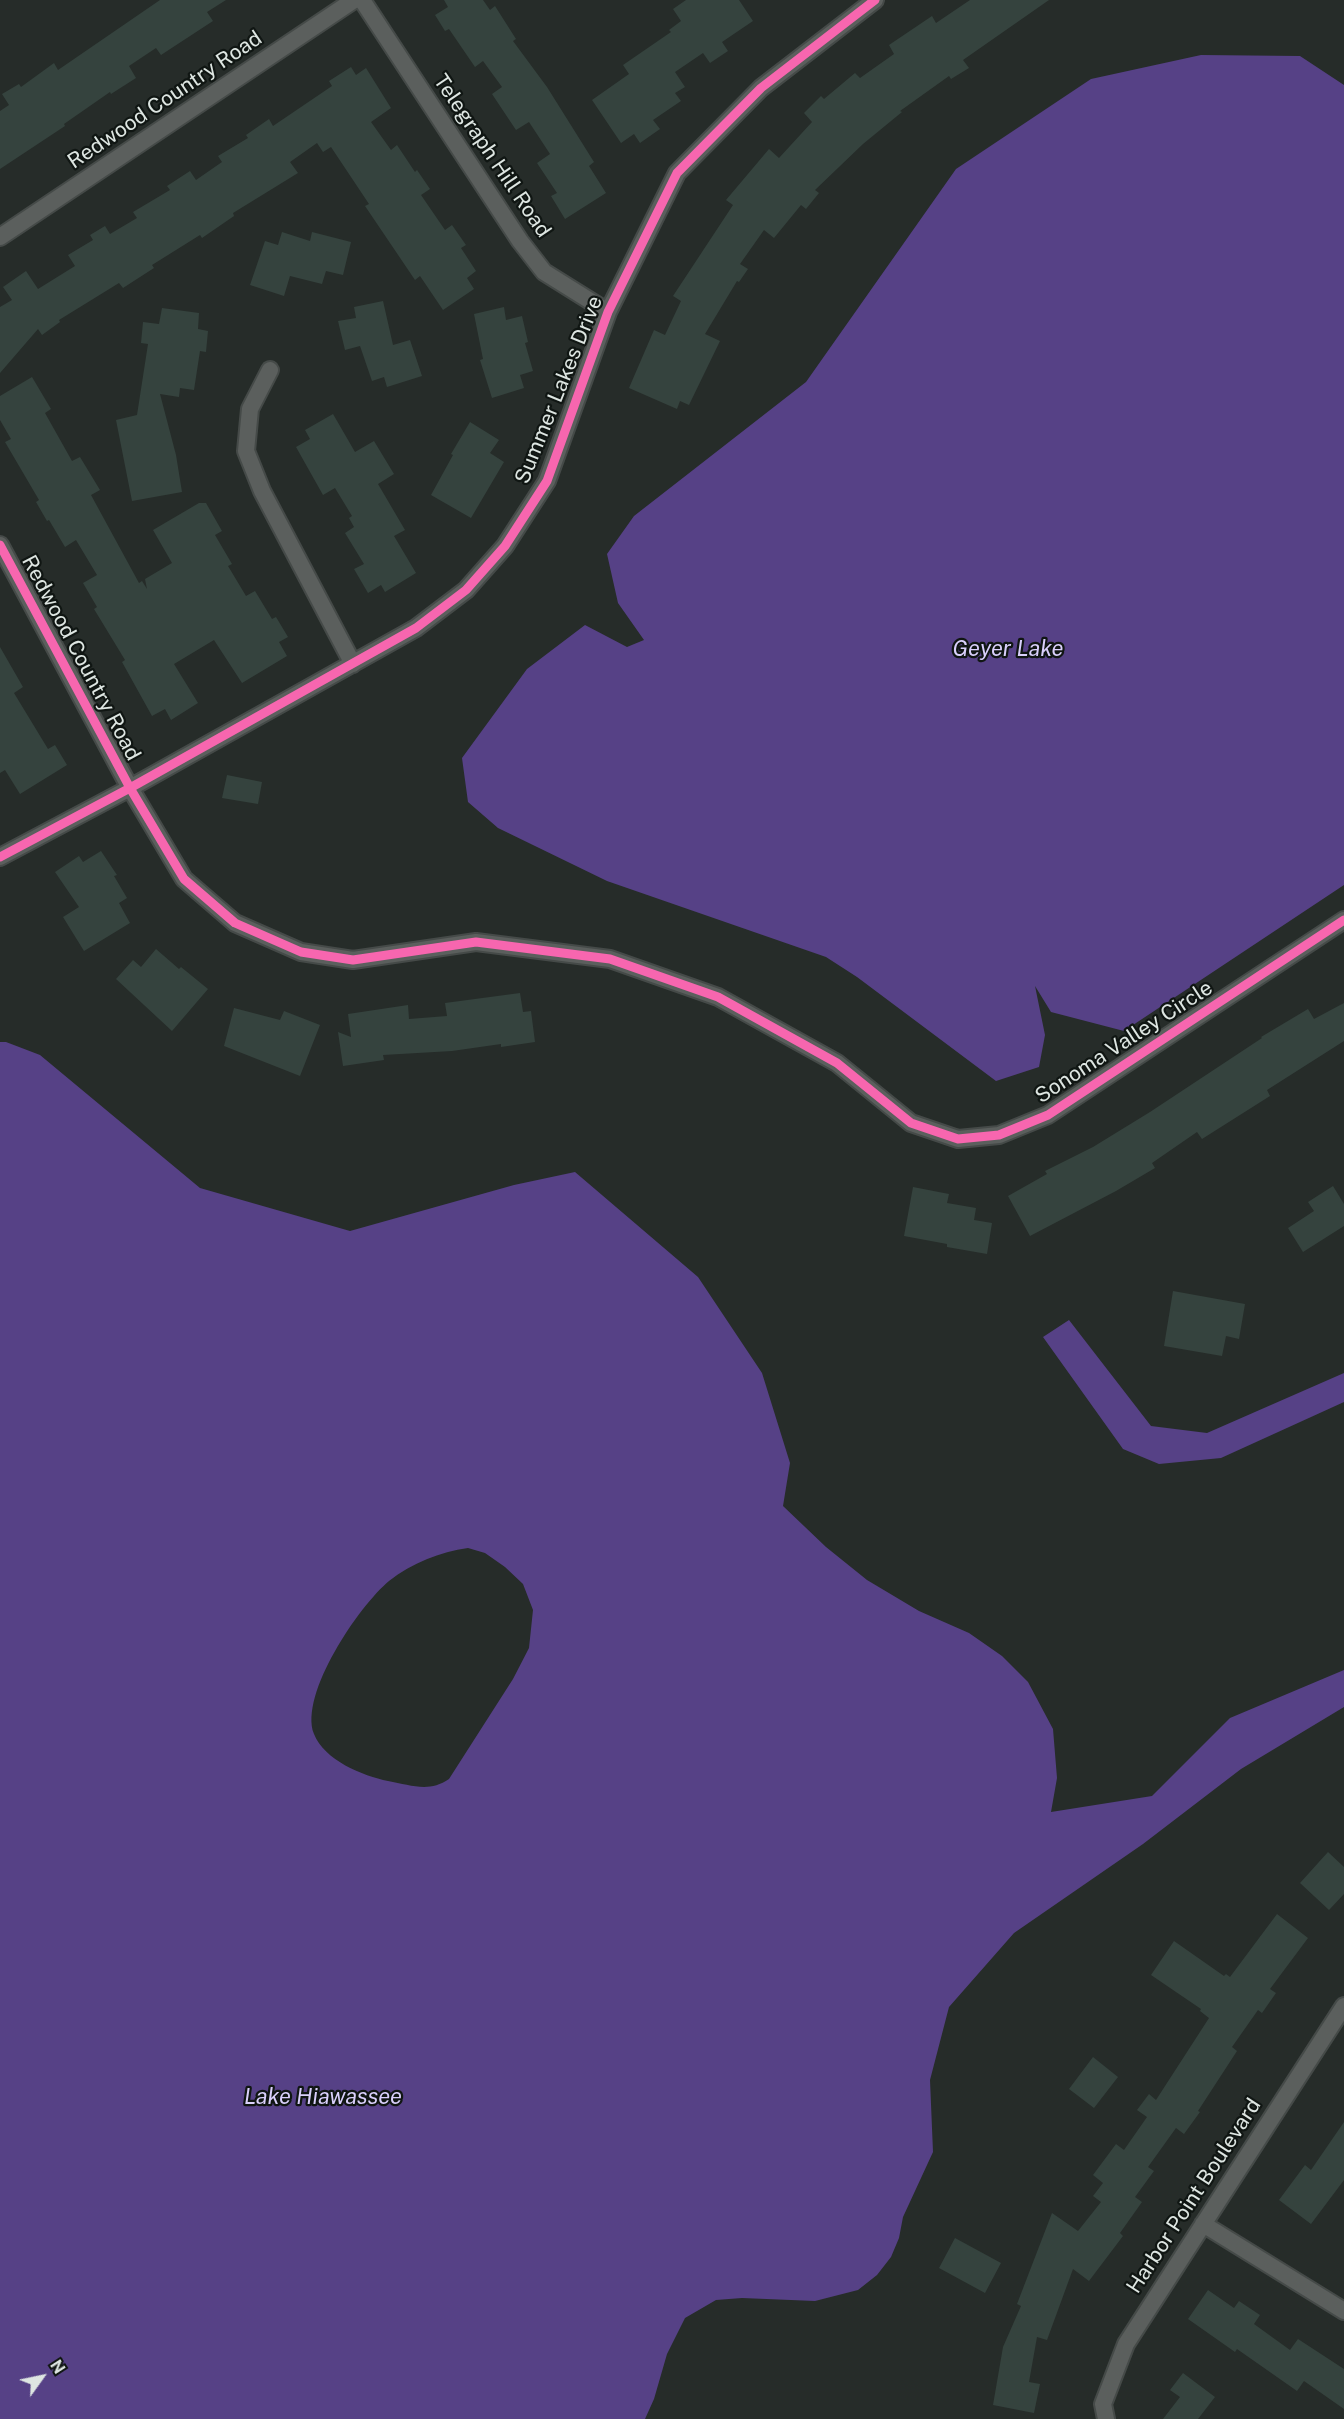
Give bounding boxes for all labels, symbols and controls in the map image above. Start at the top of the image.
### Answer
street label: Redwood Country Road [63,26,267,174]
street label: Telegraph Hill Road [428,70,556,242]
street label: Summer Lakes Drive [510,292,608,488]
street label: Redwood Country Road [16,551,146,765]
water label: Geyer Lake [953,636,1063,662]
street label: Sonoma Valley Circle [1031,975,1217,1109]
water label: Lake Hiawassee [244,2084,402,2110]
street label: Harbor Point Boulevard [1122,2094,1266,2298]
north arrow [12,2347,72,2407]
text: N [46,2356,69,2377]

